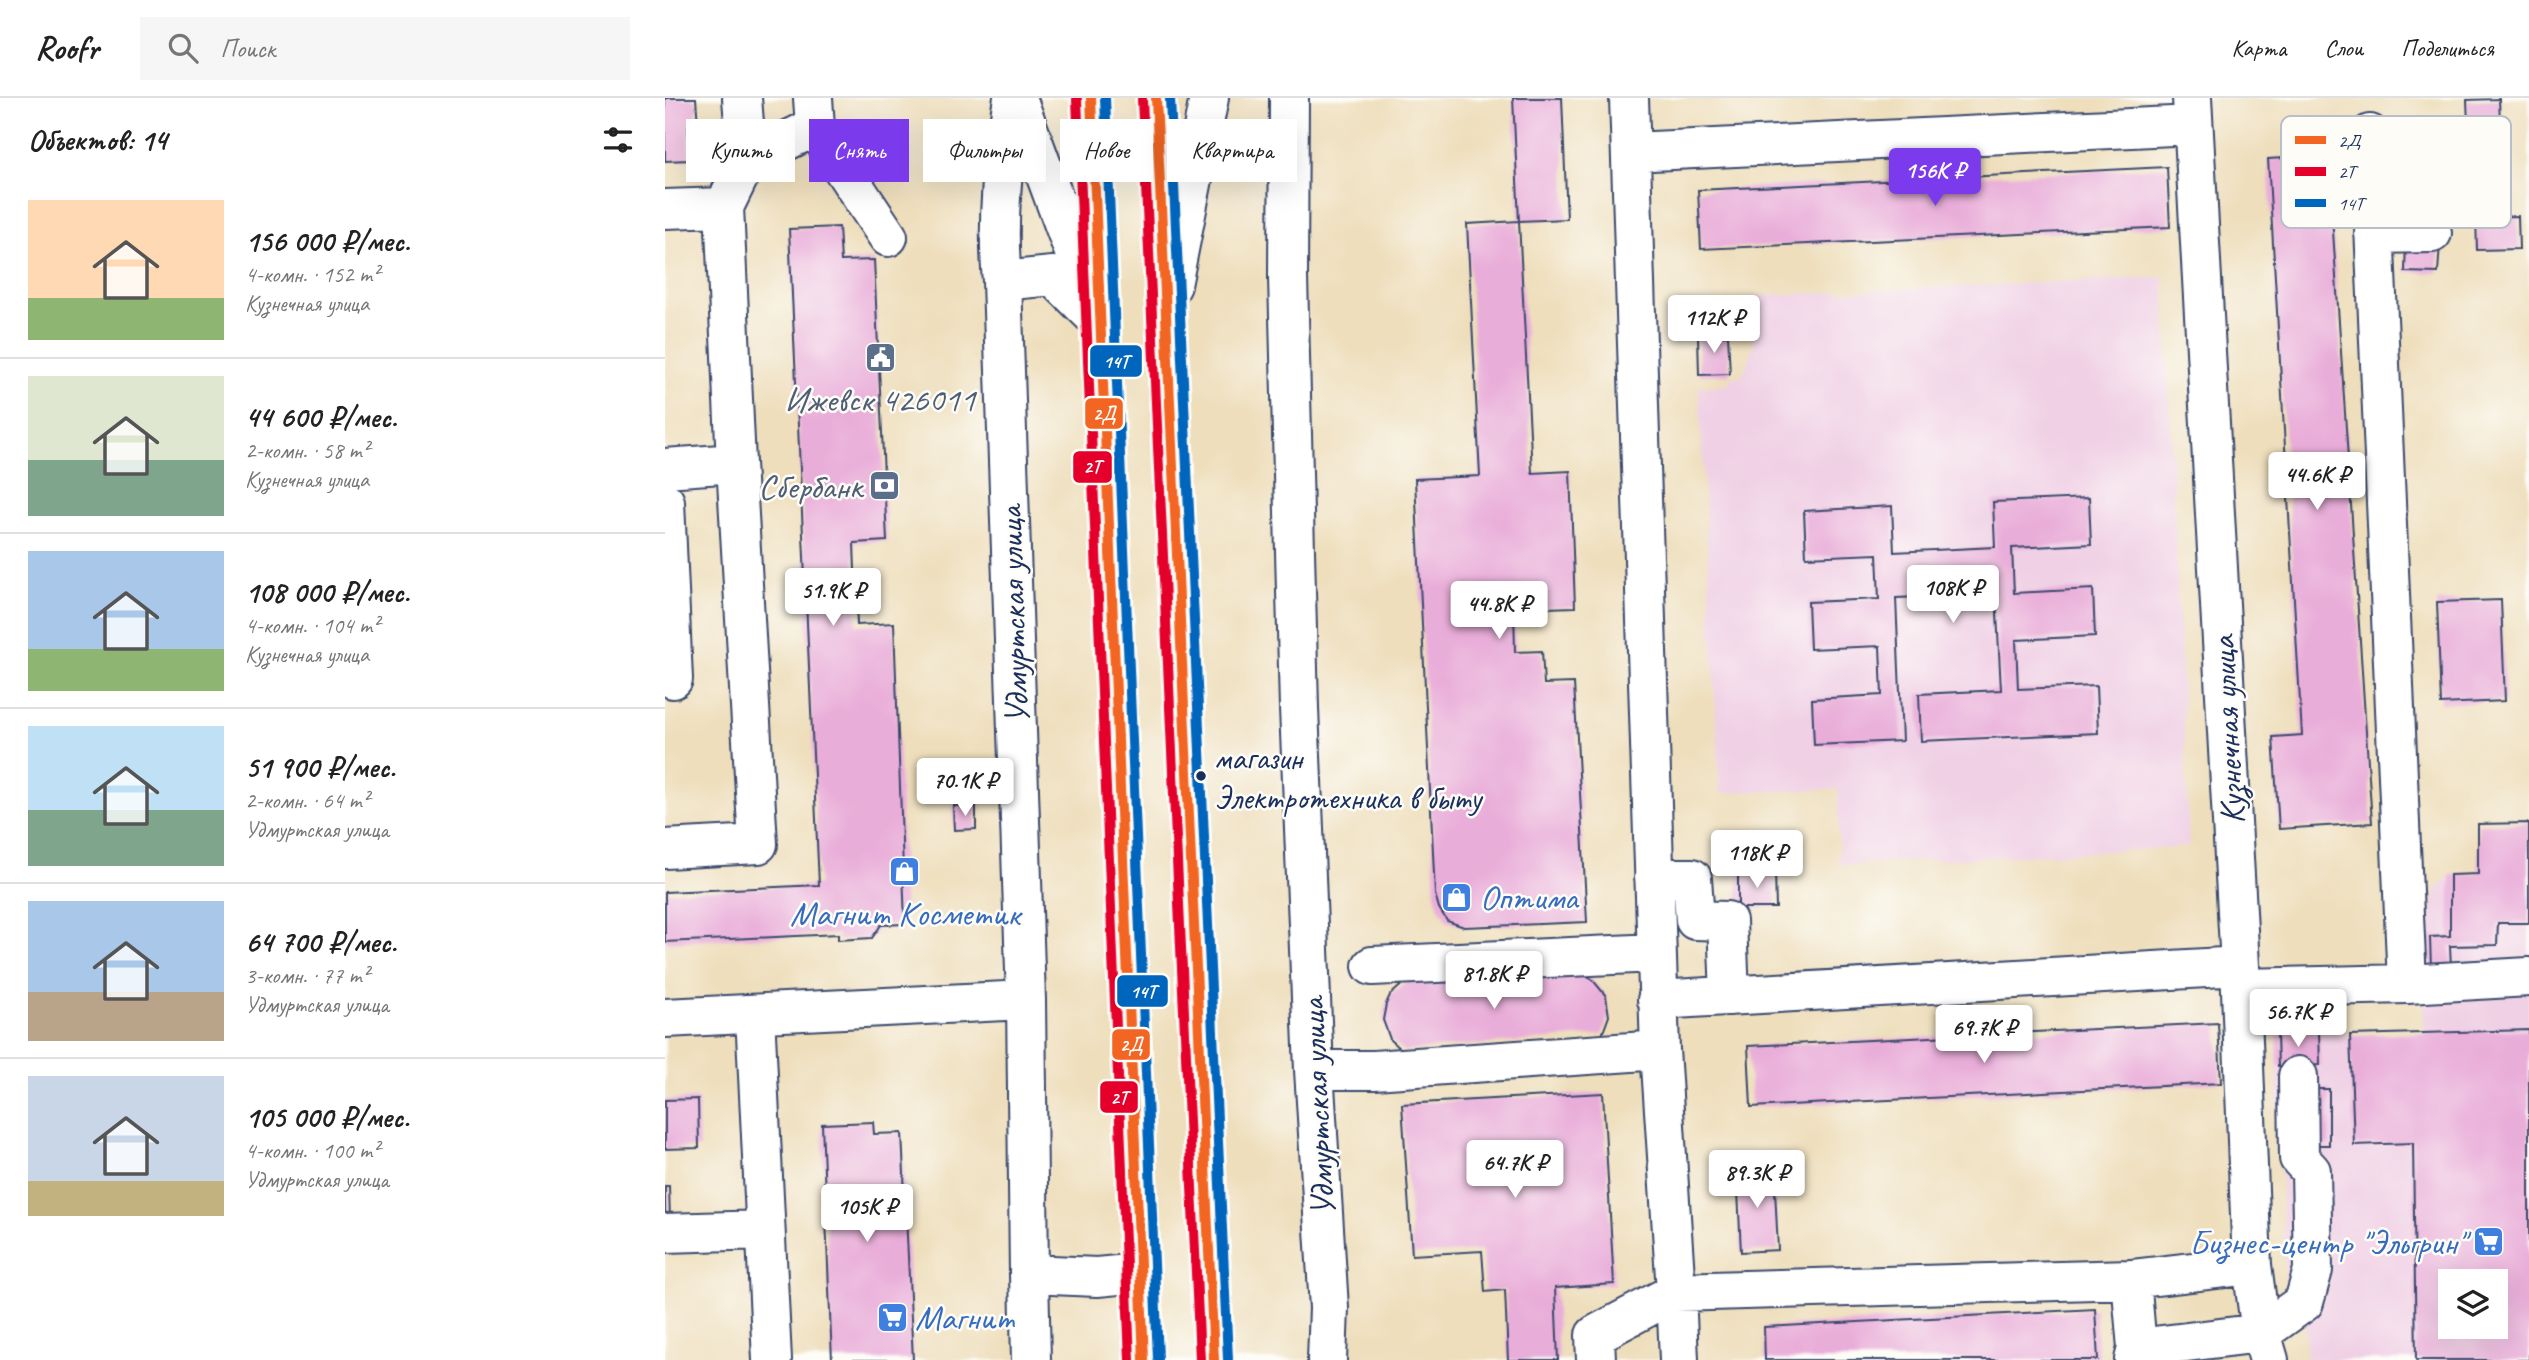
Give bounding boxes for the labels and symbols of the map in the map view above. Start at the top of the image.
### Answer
legend [2281,116,2511,228]
text: 2Д [2338,129,2363,153]
pin: 156K ₽ [1878,148,1992,208]
text: 2Т [2338,160,2360,184]
text: 14Т [2338,192,2368,216]
pin: 112K ₽ [1657,296,1771,355]
public building icon: Ижевск 426011 [863,341,897,375]
line badge: 14Т [1089,344,1143,378]
text: 14Т [1103,350,1133,374]
place label: Ижевск 426011 [784,377,978,422]
line badge: 2Д [1084,397,1124,430]
text: 2Д [1093,402,1117,426]
line badge: 2Т [1072,450,1113,484]
pin: 44.6K ₽ [2252,452,2382,512]
text: 2Т [1083,455,1105,479]
place label: Сбербанк [758,464,865,509]
bank icon: Сбербанк [868,469,902,503]
street label: Удмуртская улица [987,502,1040,725]
pin: 108K ₽ [1896,566,2010,625]
pin: 51.9K ₽ [768,568,898,628]
pin: 44.8K ₽ [1434,582,1564,641]
street label: Кузнечная улица [2200,632,2255,825]
place label: магазин Электротехника в быту [1214,737,1484,819]
pin: 70.1K ₽ [900,758,1030,818]
marker: магазин Электротехника в быту [1194,769,1208,783]
pin: 118K ₽ [1700,830,1814,890]
shop icon: Магнит Косметик [888,855,922,889]
place label: Оптима [1480,875,1580,920]
shop icon: Оптима [1440,880,1474,914]
place label: Магнит Косметик [790,891,1023,936]
pin: 81.8K ₽ [1429,951,1559,1011]
line badge: 14Т [1116,974,1169,1008]
text: 14Т [1130,980,1160,1004]
pin: 56.7K ₽ [2233,990,2363,1049]
street label: Удмуртская улица [1289,994,1346,1217]
pin: 69.7K ₽ [1919,1006,2049,1065]
line badge: 2Д [1111,1028,1151,1061]
text: 2Д [1120,1033,1144,1057]
line badge: 2Т [1099,1080,1139,1114]
text: 2Т [1110,1086,1132,1110]
pin: 64.7K ₽ [1450,1140,1580,1200]
pin: 89.3K ₽ [1692,1150,1822,1210]
pin: 105K ₽ [810,1184,924,1244]
place label: Бизнес-центр "Эльгрин" [2189,1220,2472,1265]
supermarket icon: Бизнес-центр "Эльгрин" [2471,1225,2505,1259]
place label: Магнит [915,1295,1016,1340]
supermarket icon: Магнит [875,1300,909,1334]

